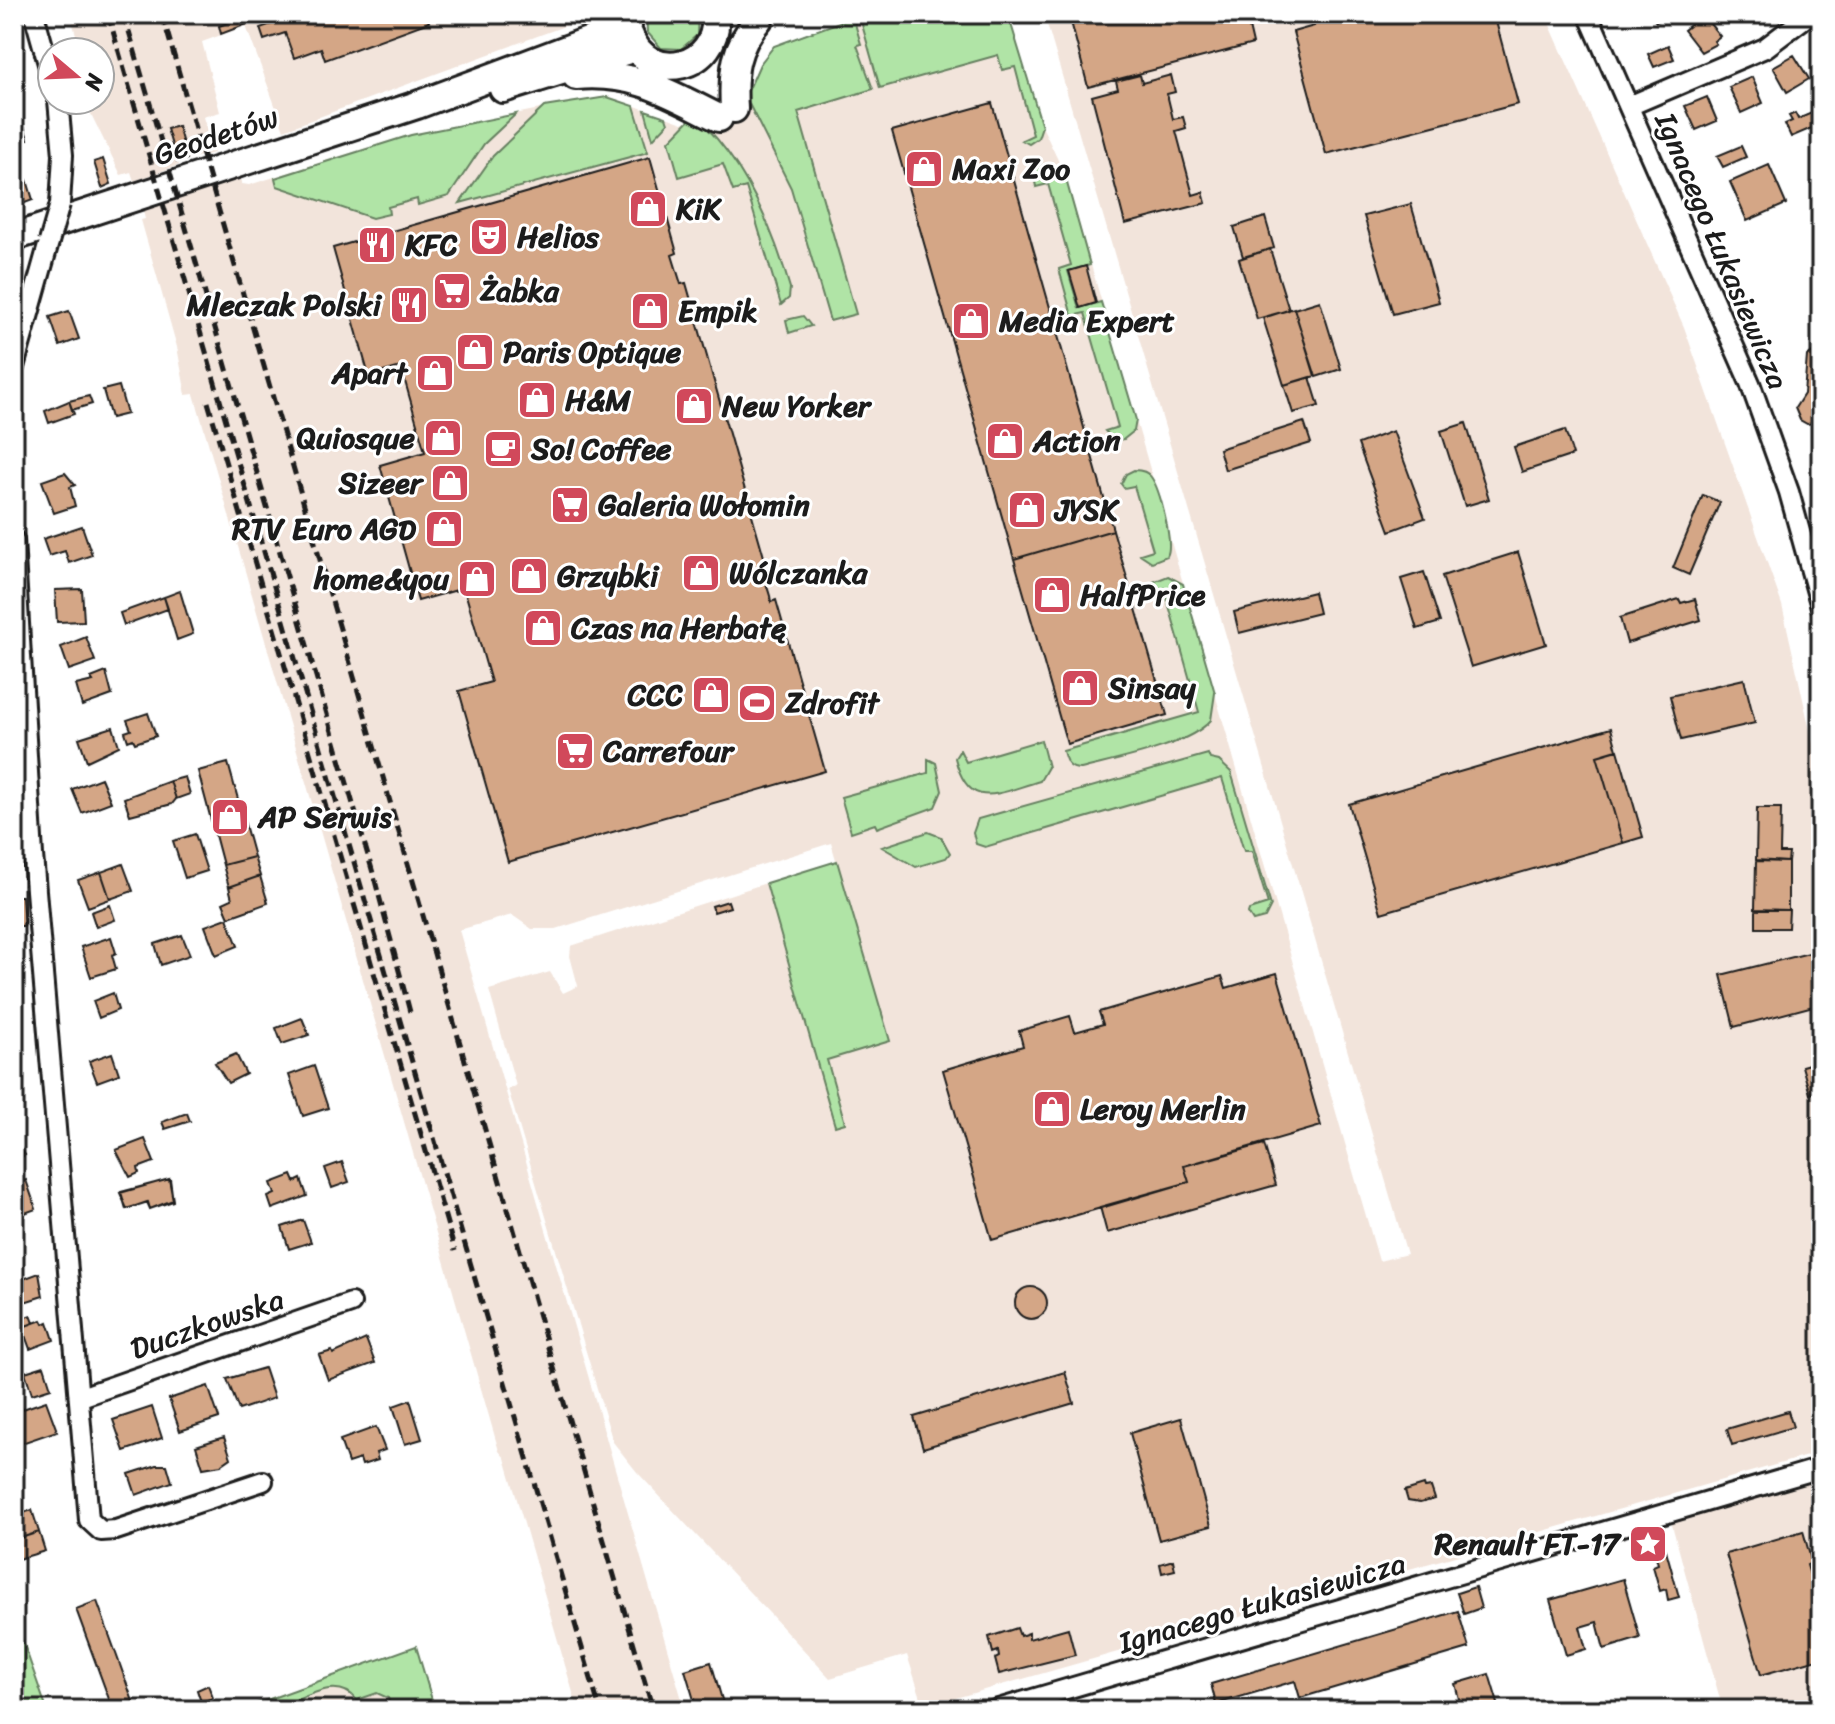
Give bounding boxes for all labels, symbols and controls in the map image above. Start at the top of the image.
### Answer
north arrow [36,36,116,116]
text: N [73,68,116,97]
street label: Geodetów [146,90,286,182]
street label: Ignacego Łukasiewicza [1639,103,1805,398]
place label: Maxi Zoo [951,142,1071,196]
shop icon: Maxi Zoo [903,148,945,190]
place label: KiK [675,182,723,236]
shop icon: KiK [627,188,669,230]
place label: Helios [517,210,600,264]
theatre icon: Helios [468,216,510,258]
place label: KFC [404,218,458,272]
restaurant icon: KFC [356,224,398,266]
place label: Żabka [479,264,560,318]
supermarket icon: Żabka [431,270,473,312]
place label: Mleczak Polski [185,278,383,332]
restaurant icon: Mleczak Polski [388,284,430,326]
place label: Empik [678,284,758,338]
shop icon: Empik [629,290,671,332]
place label: Media Expert [998,294,1175,348]
shop icon: Media Expert [950,300,992,342]
place label: Paris Optique [503,325,682,379]
shop icon: Paris Optique [454,331,496,373]
place label: Apart [330,346,409,400]
shop icon: Apart [414,352,456,394]
place label: H&M [565,373,631,427]
shop icon: H&M [516,379,558,421]
place label: New Yorker [721,379,873,433]
shop icon: New Yorker [673,385,715,427]
place label: Quiosque [296,411,416,465]
place label: Action [1031,414,1121,468]
shop icon: Quiosque [422,417,464,459]
shop icon: Action [984,420,1026,462]
place label: So! Coffee [530,422,672,476]
cafe icon: So! Coffee [482,428,524,470]
place label: Sizeer [337,456,425,510]
shop icon: Sizeer [429,462,471,504]
place label: Galeria Wołomin [598,478,811,532]
place label: JYSK [1053,483,1121,537]
supermarket icon: Galeria Wołomin [549,484,591,526]
shop icon: JYSK [1006,489,1048,531]
place label: RTV Euro AGD [231,502,417,556]
shop icon: RTV Euro AGD [423,508,465,550]
place label: Wólczanka [729,546,868,600]
place label: Grzybki [557,549,660,603]
place label: home&you [313,552,450,606]
shop icon: Wólczanka [680,552,722,594]
shop icon: Grzybki [508,555,550,597]
shop icon: home&you [456,558,498,600]
place label: HalfPrice [1080,568,1206,622]
shop icon: HalfPrice [1031,574,1073,616]
place label: Czas na Herbatę [570,601,787,655]
shop icon: Czas na Herbatę [522,607,564,649]
place label: Sinsay [1107,661,1196,715]
shop icon: Sinsay [1059,667,1101,709]
place label: CCC [627,668,683,722]
shop icon: CCC [690,674,732,716]
place label: Zdrofit [784,676,881,730]
sports icon: Zdrofit [736,682,778,724]
place label: Carrefour [602,724,736,778]
supermarket icon: Carrefour [554,730,596,772]
place label: AP Serwis [256,790,392,844]
shop icon: AP Serwis [209,796,251,838]
place label: Leroy Merlin [1080,1082,1246,1136]
shop icon: Leroy Merlin [1031,1088,1073,1130]
street label: Duczkowska [123,1272,291,1376]
place label: Renault FT-17 [1433,1517,1623,1571]
place icon: Renault FT-17 [1627,1523,1669,1565]
street label: Ignacego Łukasiewicza [1111,1536,1412,1670]

